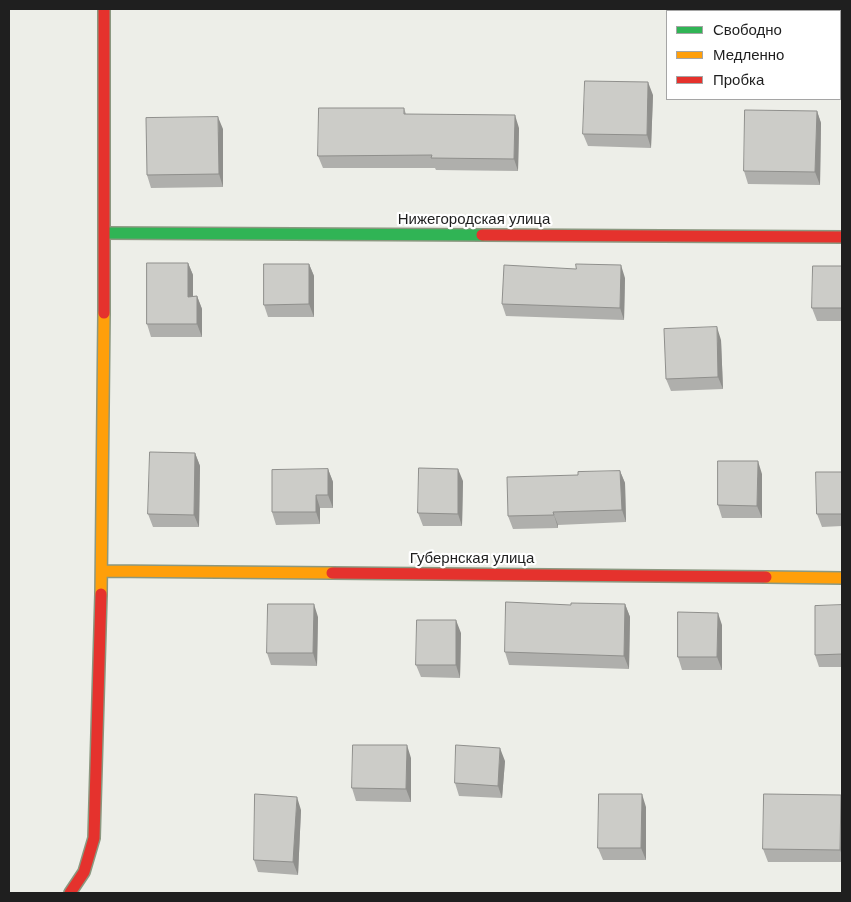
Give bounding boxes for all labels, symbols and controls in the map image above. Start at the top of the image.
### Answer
legend [666,10,841,100]
text: Свободно [713,21,782,38]
text: Медленно [713,46,784,63]
text: Пробка [713,71,764,88]
street label: Нижегородская улица [398,211,550,229]
street label: Губернская улица [410,550,534,568]

